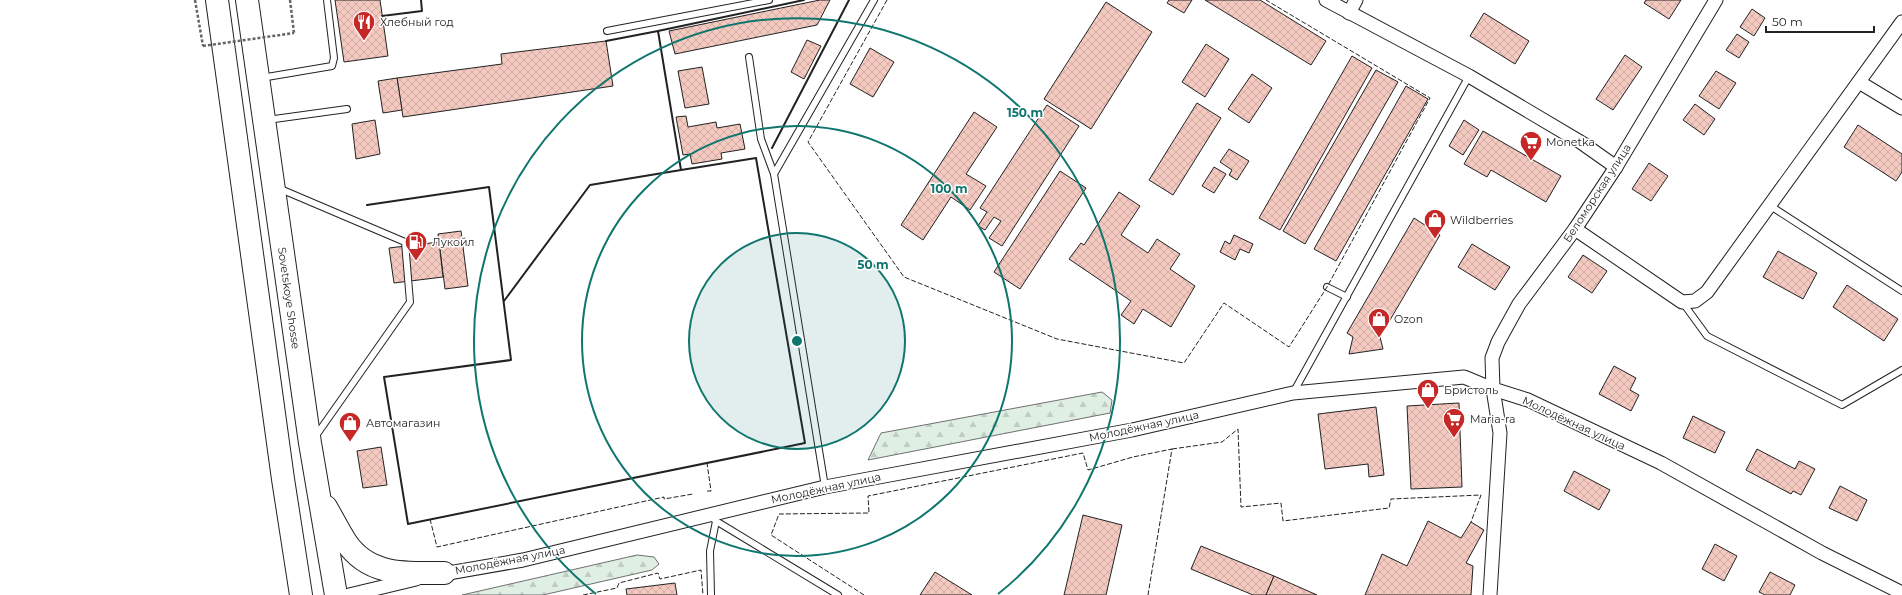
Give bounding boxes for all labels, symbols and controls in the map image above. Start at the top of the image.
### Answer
scale bar [1766,8,1874,34]
restaurant icon: Хлебный год [351,9,377,42]
text: 50 m [1772,14,1803,29]
place label: Хлебный год [380,15,454,29]
text: 150 m [1007,105,1043,120]
supermarket icon: Monetka [1518,129,1544,162]
place label: Monetka [1546,135,1595,149]
street label: Беломорская улица [1560,141,1634,245]
text: 100 m [931,181,967,196]
shop icon: Wildberries [1422,207,1448,240]
place label: Wildberries [1450,213,1514,227]
fuel station icon: Лукойл [403,229,429,262]
place label: Лукойл [432,235,475,249]
street label: Sovetskoye Shosse [275,246,303,350]
text: 50 m [857,257,889,272]
shop icon: Ozon [1366,306,1392,339]
place label: Ozon [1394,312,1423,326]
centre of rings [790,334,804,348]
shop icon: Бристоль [1415,377,1441,410]
place label: Бристоль [1444,383,1498,397]
street label: Молодёжная улица [1520,393,1628,453]
supermarket icon: Maria-ra [1441,406,1467,439]
street label: Молодёжная улица [1088,408,1200,444]
shop icon: Автомагазин [337,410,363,443]
place label: Maria-ra [1470,412,1515,426]
place label: Автомагазин [366,416,440,430]
street label: Молодёжная улица [770,470,882,506]
street label: Молодёжная улица [454,542,566,578]

